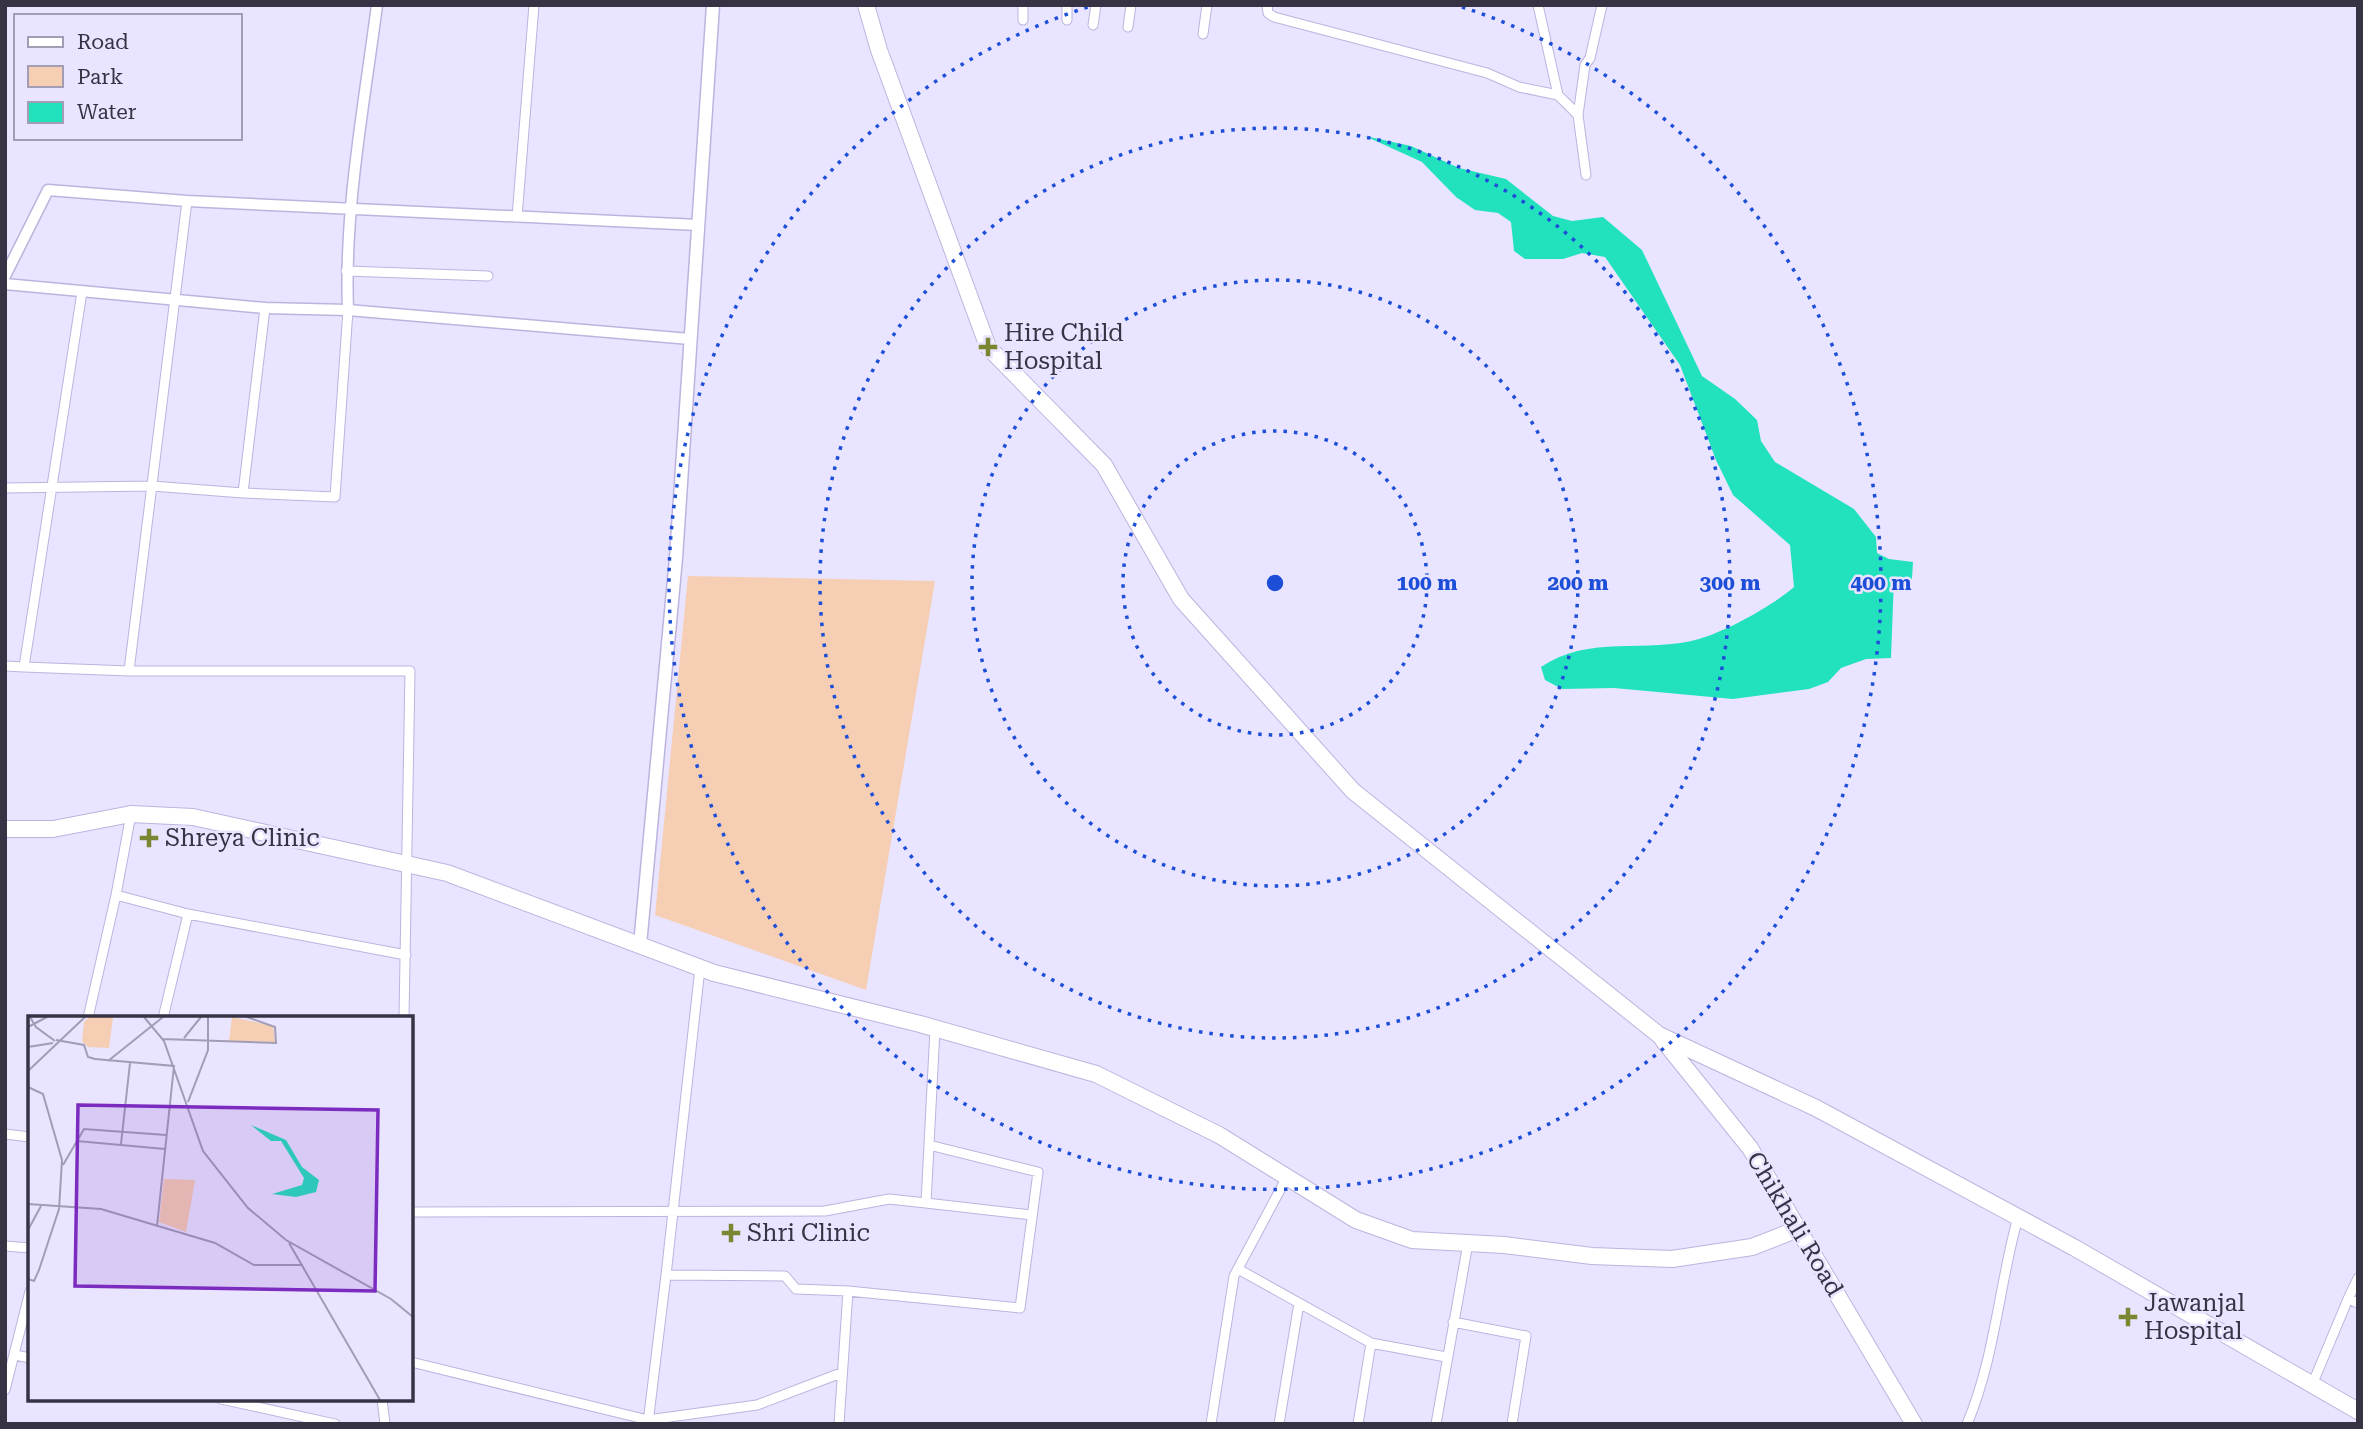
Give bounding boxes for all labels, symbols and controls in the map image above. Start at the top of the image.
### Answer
legend [14,14,242,140]
text: Road [77,30,129,54]
text: Park [77,65,123,89]
text: Water [77,100,137,124]
place label: Hire Child Hospital [1004,319,1124,375]
marker: Hire Child Hospital [978,337,998,357]
centre of rings [1263,571,1287,595]
text: 100 m [1397,571,1457,595]
text: 200 m [1548,571,1608,595]
text: 300 m [1700,571,1760,595]
text: 400 m [1851,571,1911,595]
place label: Shreya Clinic [165,824,320,852]
marker: Shreya Clinic [139,828,159,848]
inset map [28,1016,413,1401]
street label: Chikhali Road [1741,1147,1849,1301]
place label: Shri Clinic [747,1219,870,1247]
marker: Shri Clinic [721,1223,741,1243]
place label: Jawanjal Hospital [2144,1289,2245,1345]
marker: Jawanjal Hospital [2118,1307,2138,1327]

